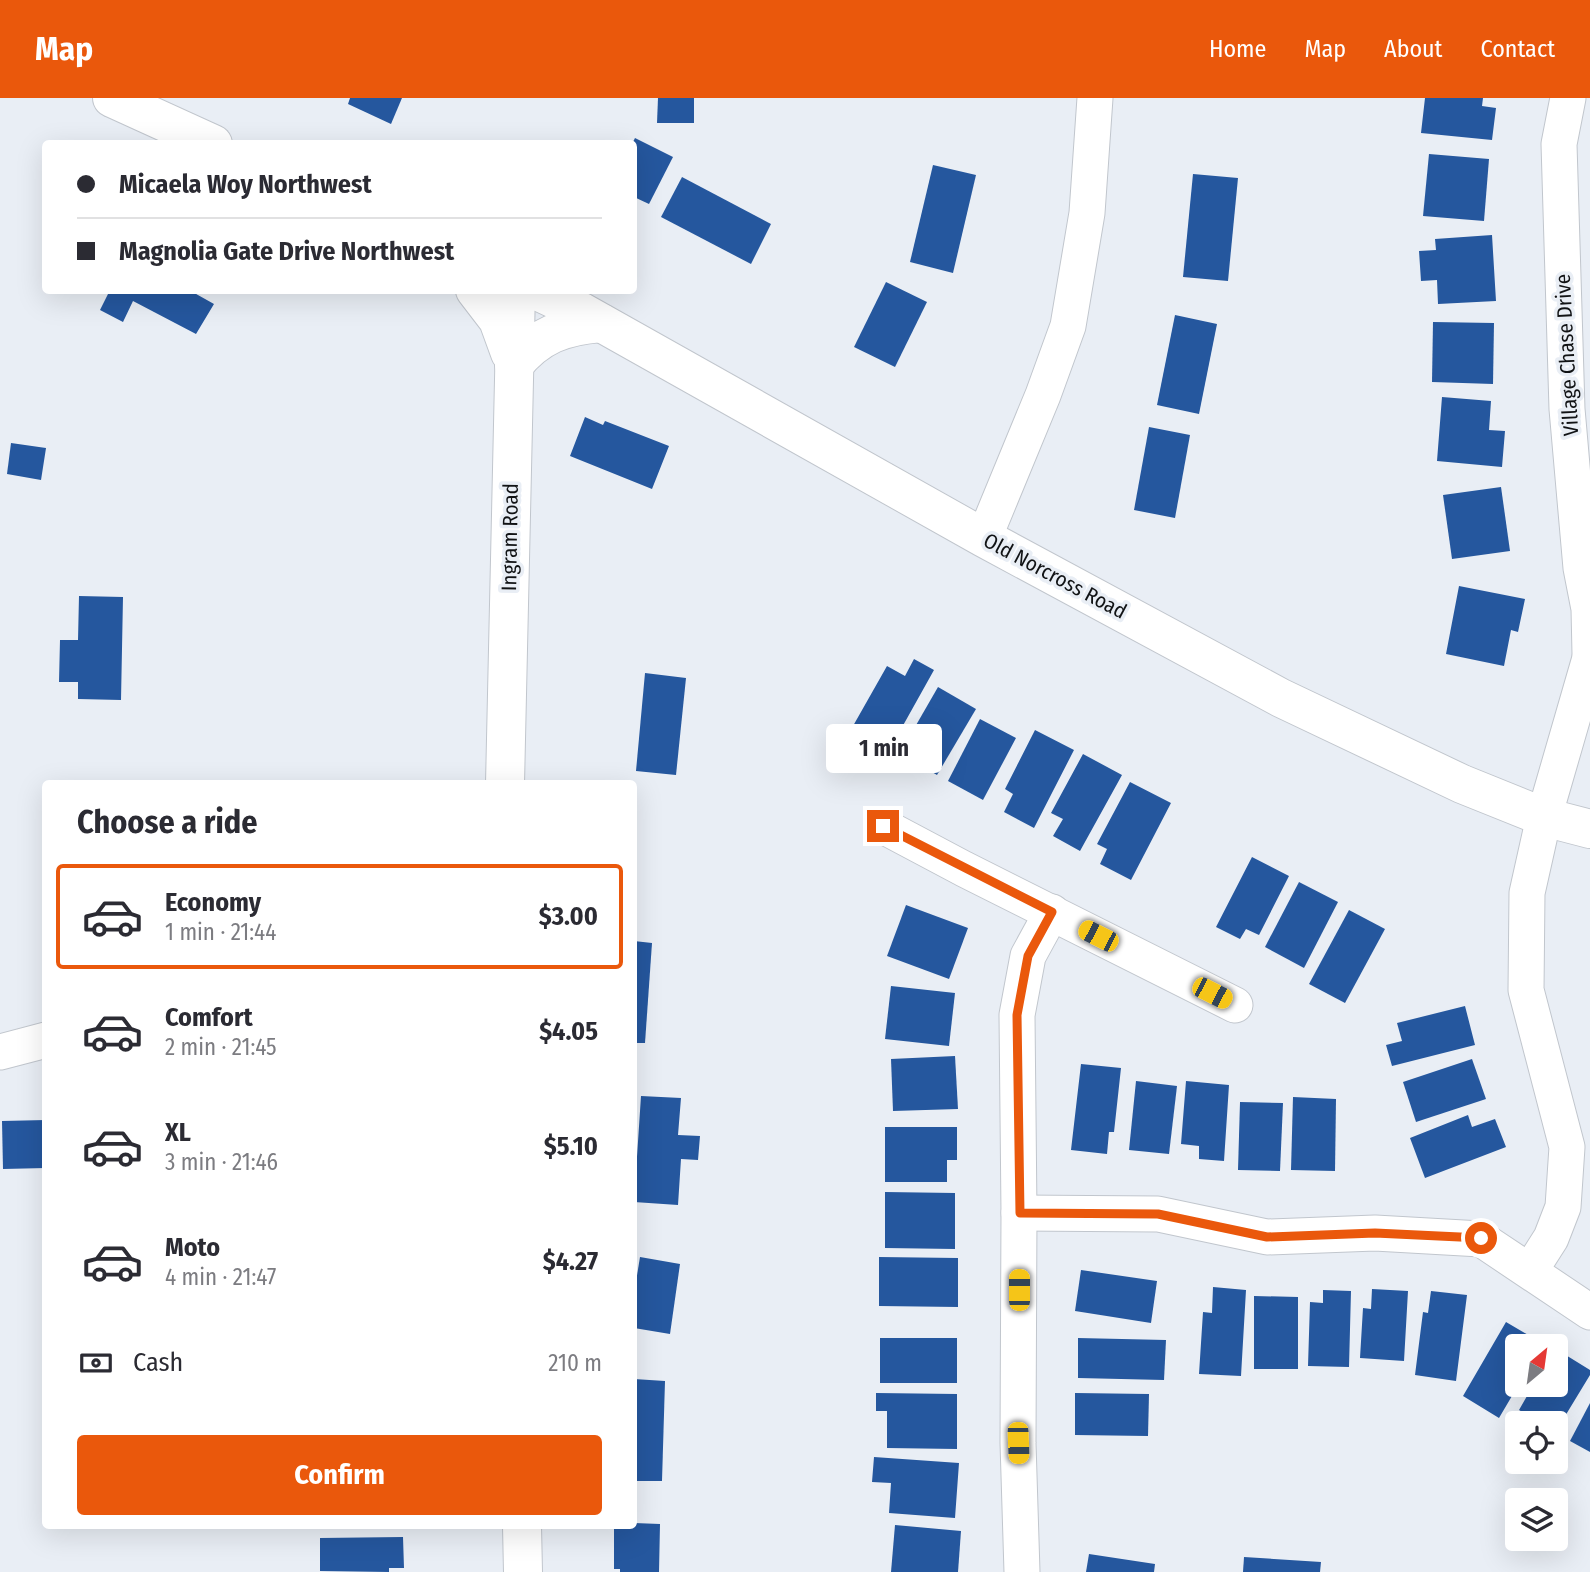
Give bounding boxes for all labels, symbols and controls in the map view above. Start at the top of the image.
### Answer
text: Map [35,29,93,69]
text: Home [1209,35,1266,63]
text: Map [1304,35,1346,63]
text: About [1384,35,1442,63]
text: Contact [1480,35,1555,63]
text: Micaela Woy Northwest [119,169,372,200]
text: Magnolia Gate Drive Northwest [119,236,454,267]
street label: Village Chase Drive [1550,273,1584,437]
street label: Ingram Road [496,483,524,591]
street label: Old Norcross Road [979,527,1131,625]
callout: 1 min [825,724,941,774]
text: 1 min [859,734,909,762]
text: Choose a ride [77,803,258,841]
route end [867,810,899,842]
icon: car [81,885,144,948]
text: Economy [165,887,261,918]
text: $3.00 [539,901,598,932]
car [1075,917,1122,955]
text: 1 min · 21:44 [165,918,276,946]
car [1189,974,1236,1012]
icon: car [81,1000,144,1063]
text: Comfort [165,1002,253,1033]
text: $4.05 [539,1016,598,1047]
text: 2 min · 21:45 [165,1033,277,1061]
icon: car [81,1115,144,1178]
text: XL [165,1117,191,1148]
text: $5.10 [544,1131,598,1162]
text: 3 min · 21:46 [165,1148,278,1176]
route start [1465,1222,1497,1254]
icon: car [81,1230,144,1293]
text: Moto [165,1232,220,1263]
text: $4.27 [543,1246,598,1277]
text: 4 min · 21:47 [165,1263,276,1291]
car [1009,1269,1030,1311]
north arrow [1505,1334,1568,1396]
map controls [1505,1334,1568,1551]
icon: cash [77,1344,115,1382]
text: Cash [133,1347,183,1378]
text: 210 m [548,1349,602,1377]
button: locate [1505,1411,1568,1474]
car [1007,1422,1030,1464]
button: Confirm [77,1435,602,1515]
button: layers [1505,1488,1568,1551]

